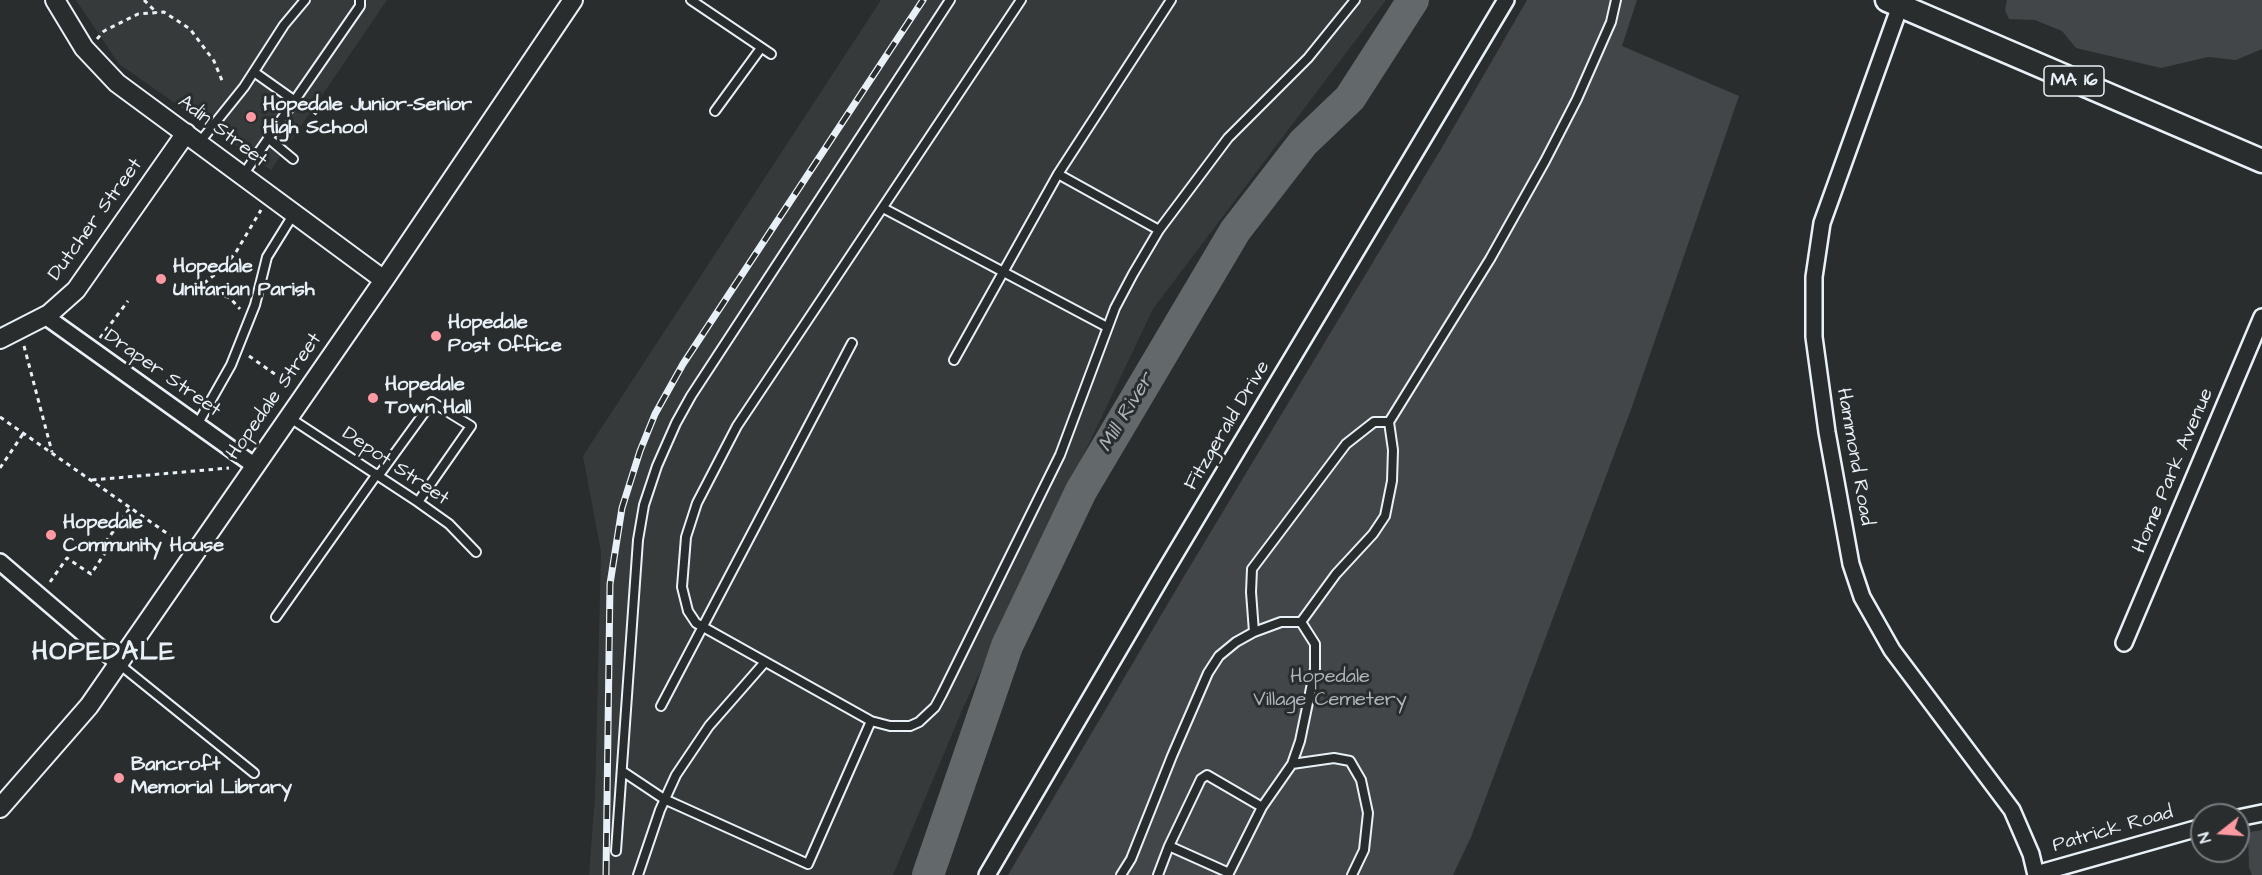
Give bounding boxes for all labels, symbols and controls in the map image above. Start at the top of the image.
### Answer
road number: MA 16 [2044,66,2104,96]
street label: Adin Street [173,91,271,173]
place label: Hopedale Junior-Senior High School [263,94,472,141]
marker: Hopedale Junior-Senior High School [244,110,258,124]
street label: Dutcher Street [44,154,148,286]
place label: Hopedale Unitarian Parish [173,256,315,303]
marker: Hopedale Unitarian Parish [154,272,168,286]
place label: Hopedale Post Office [448,312,562,359]
street label: Draper Street [99,325,225,423]
street label: Hopedale Street [222,329,328,465]
marker: Hopedale Post Office [429,329,443,343]
street label: Fitzgerald Drive [1180,357,1276,495]
water label: Mill River [1094,369,1160,457]
place label: Hopedale Town Hall [385,374,471,421]
street label: Home Park Avenue [2128,385,2220,557]
street label: Hammond Road [1830,387,1878,527]
marker: Hopedale Town Hall [366,391,380,405]
street label: Depot Street [337,422,453,512]
place label: Hopedale Community House [63,512,224,559]
marker: Hopedale Community House [44,528,58,542]
district label: HOPEDALE [32,638,176,670]
park label: Hopedale Village Cemetery [1253,666,1407,713]
place label: Bancroft Memorial Library [131,754,292,801]
marker: Bancroft Memorial Library [112,771,126,785]
street label: Patrick Road [2050,801,2176,859]
north arrow [2190,803,2250,863]
text: N [2193,830,2217,846]

